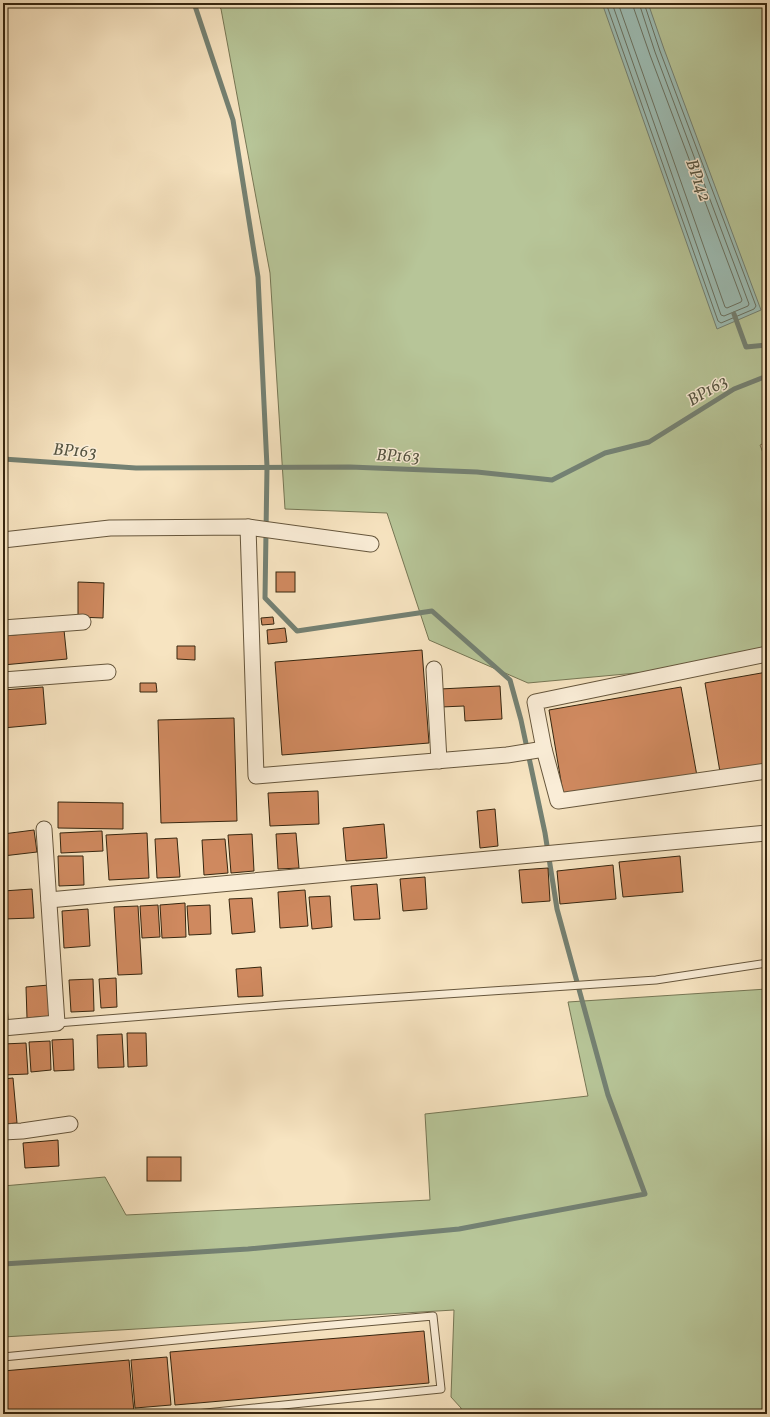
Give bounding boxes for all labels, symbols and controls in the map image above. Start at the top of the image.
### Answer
water label: BP142 [679,156,716,205]
water label: BP163 [683,370,732,412]
water label: BP163 [52,439,97,464]
water label: BP163 [376,444,420,469]

